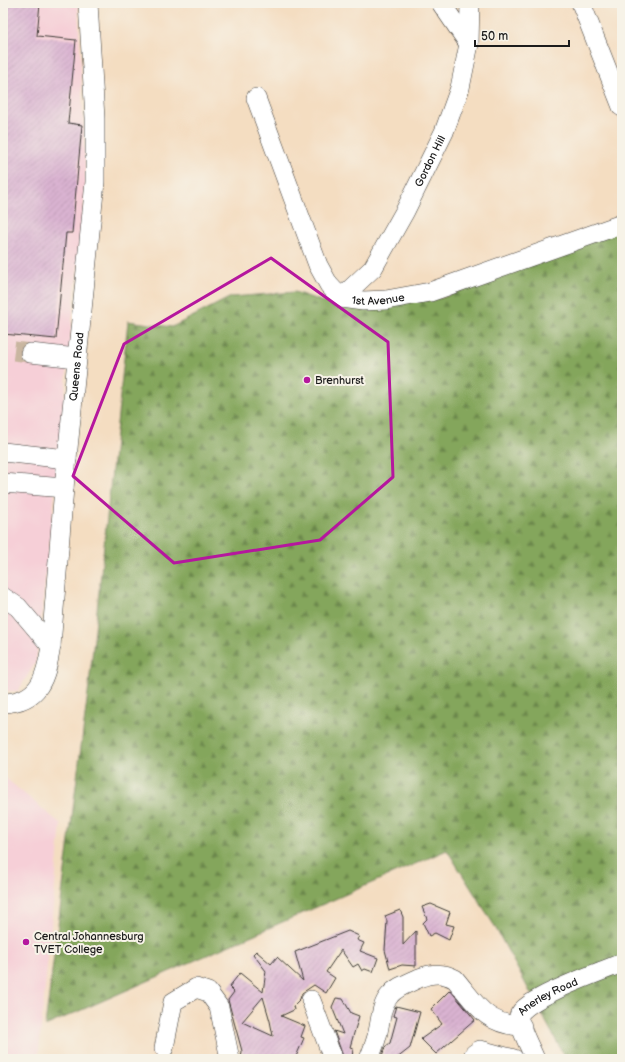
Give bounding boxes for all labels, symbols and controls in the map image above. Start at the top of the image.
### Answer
scale bar [475,22,569,48]
text: 50 m [481,29,508,44]
street label: Gordon Hill [412,133,448,189]
street label: 1st Avenue [351,290,406,308]
street label: Queens Road [66,332,86,402]
place label: Brenhurst [315,374,365,387]
marker: Brenhurst [302,375,312,385]
place label: Central Johannesburg TVET College [34,930,144,956]
marker: Central Johannesburg TVET College [21,937,31,947]
street label: Anerley Road [515,975,579,1018]

